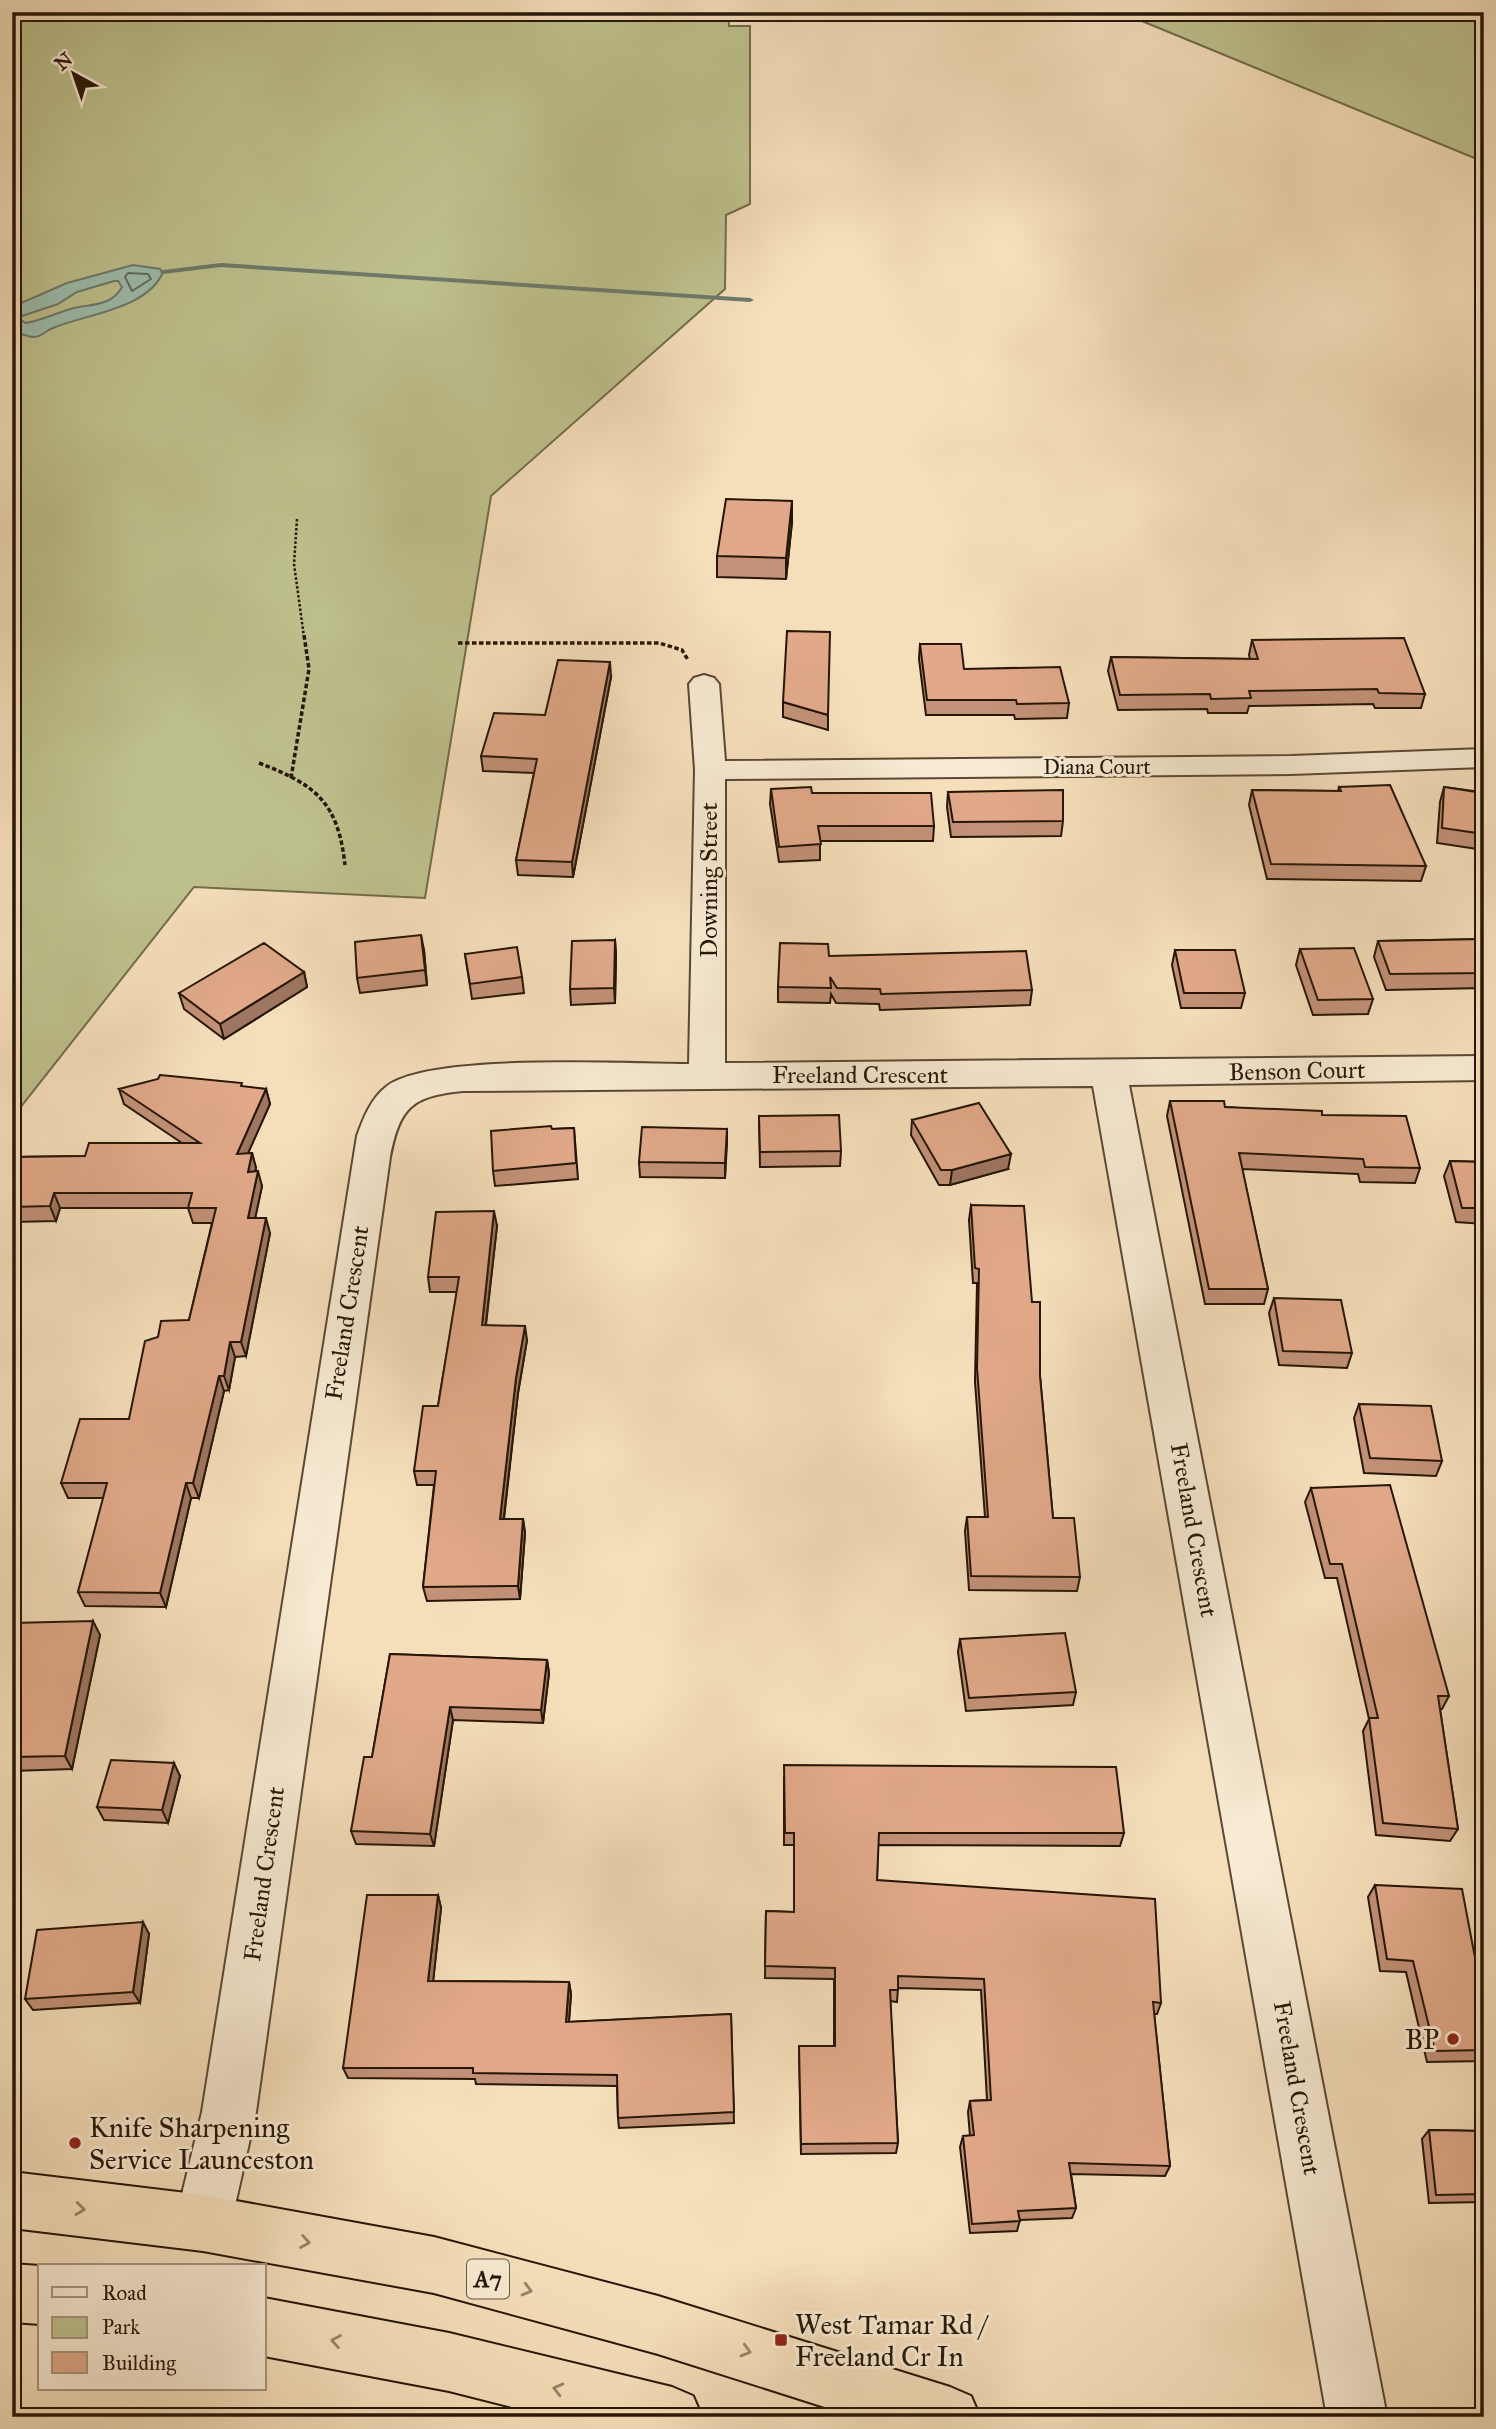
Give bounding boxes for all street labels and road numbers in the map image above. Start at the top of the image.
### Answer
street label: Diana Court [1043,754,1151,780]
street label: Downing Street [694,802,724,958]
street label: Benson Court [1228,1055,1366,1087]
street label: Freeland Crescent [772,1060,949,1090]
street label: Freeland Crescent [318,1223,376,1402]
street label: Freeland Crescent [1164,1441,1224,1620]
street label: Freeland Crescent [237,1784,291,1963]
street label: Freeland Crescent [1267,1999,1327,2178]
road number: A7 [467,2260,509,2298]

